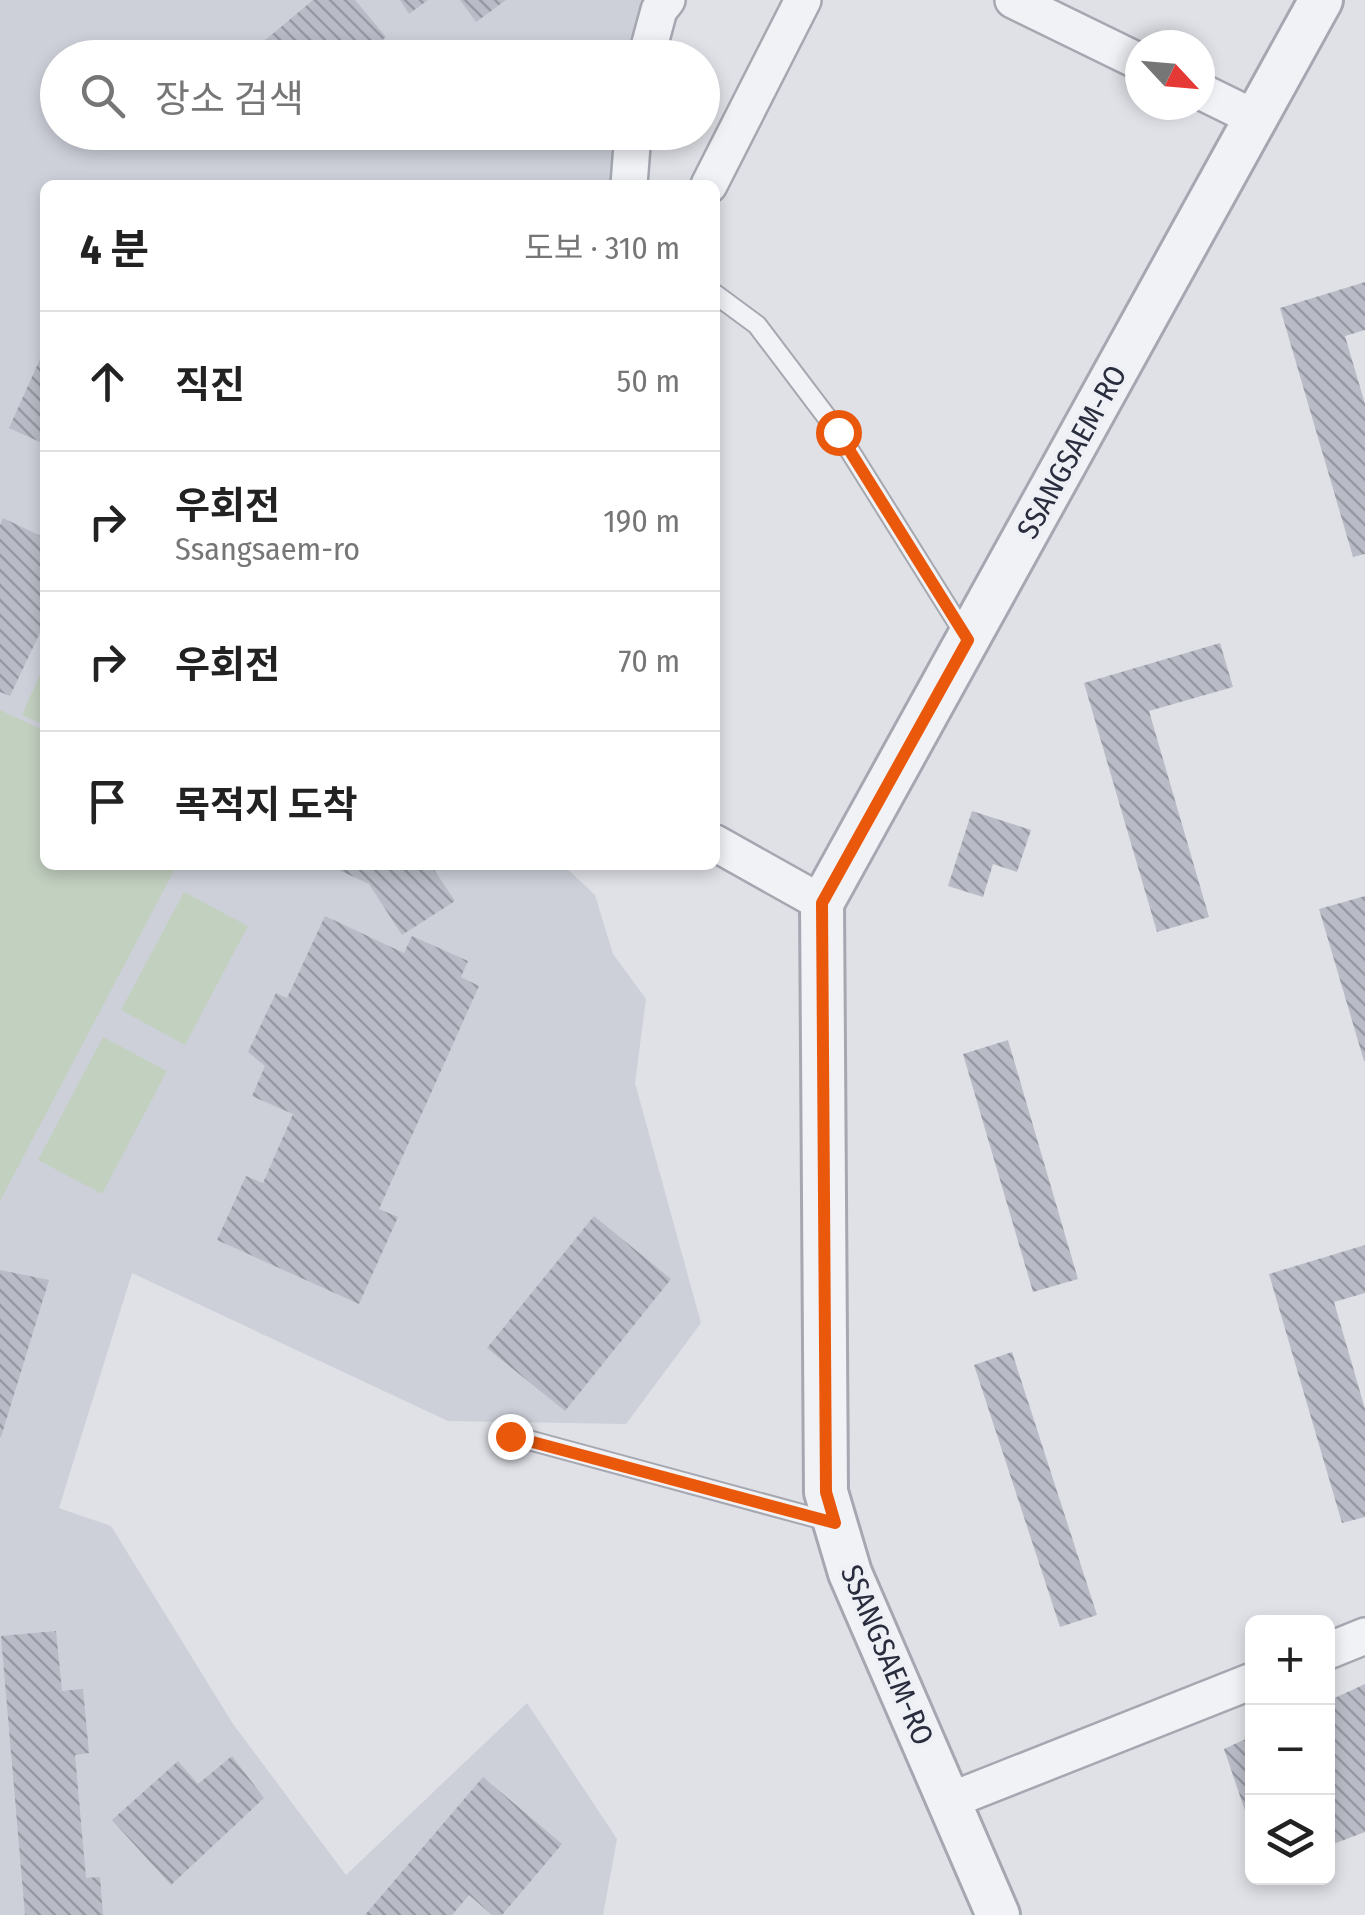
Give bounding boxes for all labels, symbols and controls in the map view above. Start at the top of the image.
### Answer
north arrow [1125,30,1215,120]
search box [40,40,720,150]
icon: search [75,68,130,123]
text: 장소 검색 [155,76,304,122]
text: 4 분 [80,225,149,275]
text: 도보 · 310 m [524,229,680,267]
icon: ahead [80,354,135,409]
street label: SSANGSAEM-RO [1010,359,1134,545]
text: 직진 [175,362,245,408]
text: 50 m [617,362,680,400]
route start [816,410,862,456]
text: 우회전 [175,483,280,529]
icon: right [80,494,135,549]
text: 190 m [603,502,680,540]
text: Ssangsaem-ro [175,530,360,568]
icon: right [80,634,135,689]
text: 우회전 [175,642,280,688]
text: 70 m [619,642,680,680]
icon: arrive [80,774,135,829]
text: 목적지 도착 [175,782,358,828]
route end [488,1414,534,1460]
street label: SSANGSAEM-RO [833,1559,941,1751]
map controls [1245,1615,1335,1885]
button: + [1245,1615,1335,1705]
button: − [1245,1705,1335,1795]
button: layers [1245,1795,1335,1885]

